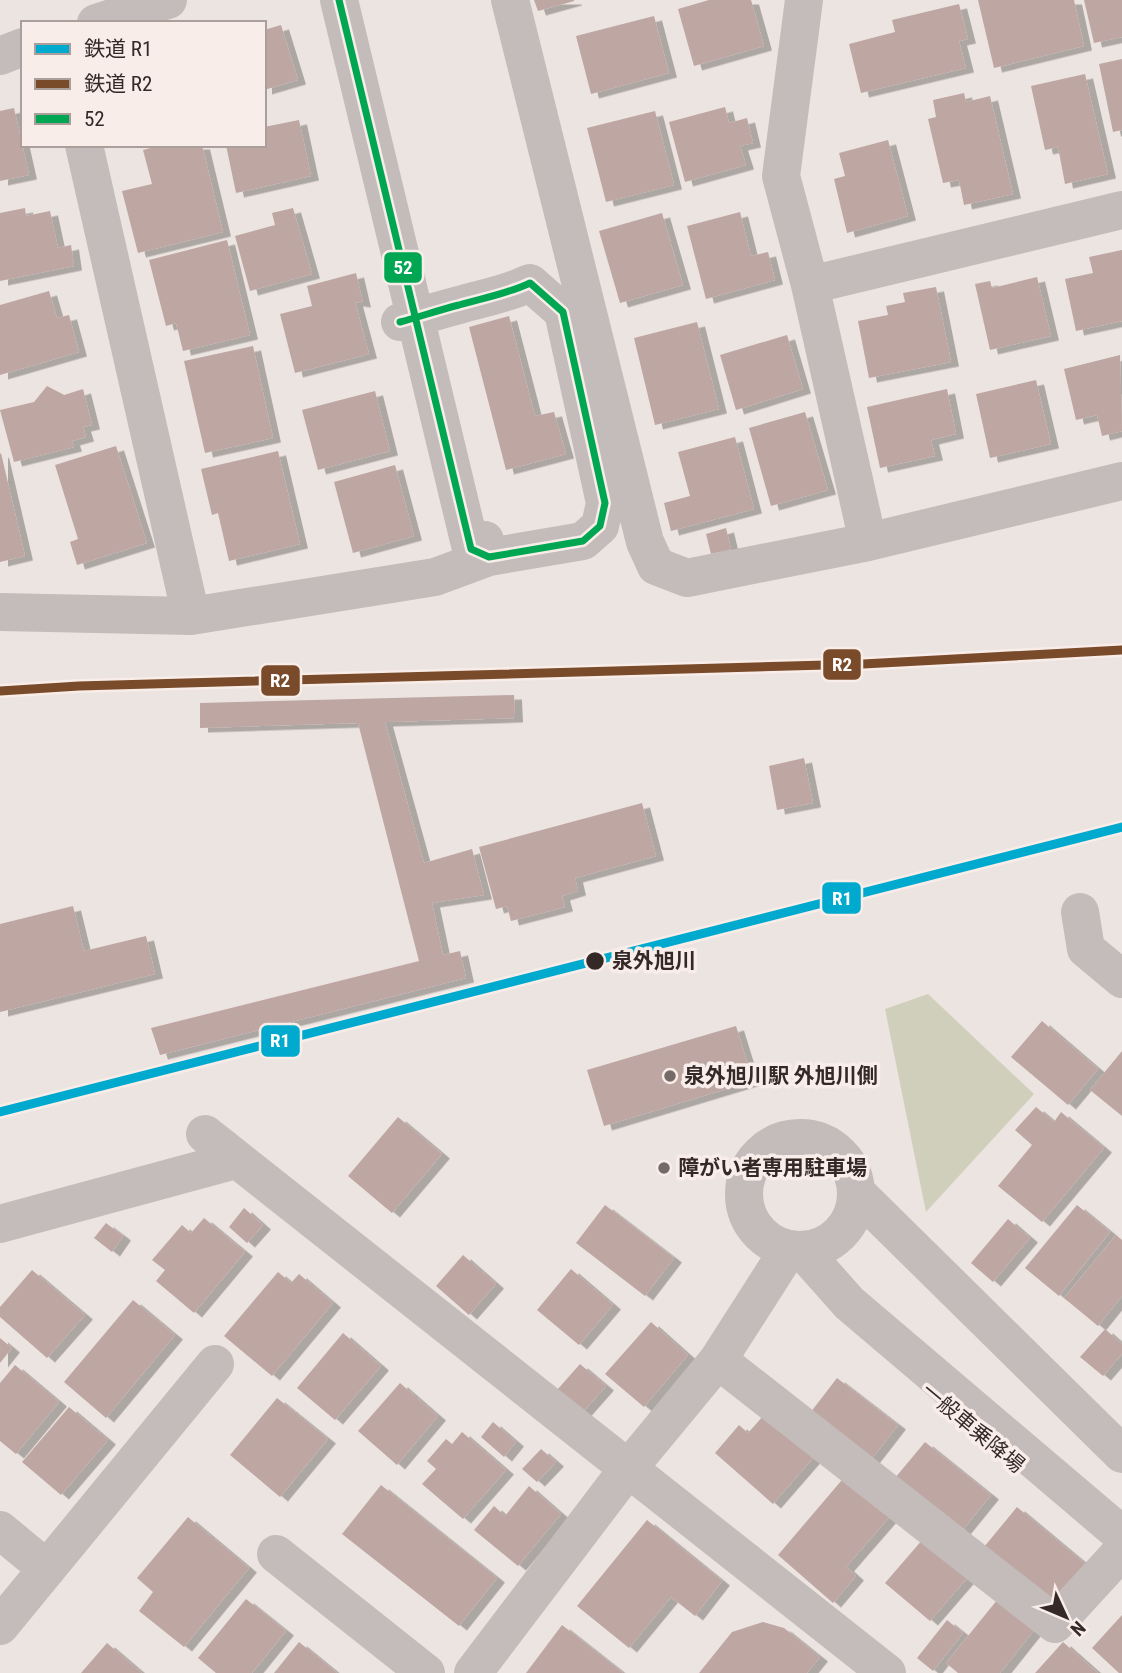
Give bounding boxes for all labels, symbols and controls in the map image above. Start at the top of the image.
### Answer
legend [21,21,266,147]
text: 鉄道 R1 [84,37,152,61]
text: 鉄道 R2 [84,72,152,96]
text: 52 [84,107,105,131]
line badge: 52 [383,251,423,284]
text: 52 [393,256,413,279]
line badge: R2 [822,648,862,681]
text: R2 [832,653,852,676]
line badge: R2 [260,664,301,697]
text: R2 [270,669,290,692]
line badge: R1 [821,881,862,915]
text: R1 [832,887,852,910]
place label: 泉外旭川 [612,949,696,973]
marker: 泉外旭川 [584,950,606,972]
line badge: R1 [260,1024,301,1058]
text: R1 [270,1029,290,1052]
place label: 泉外旭川駅 外旭川側 [684,1064,878,1088]
marker: 泉外旭川駅 外旭川側 [662,1068,678,1084]
place label: 障がい者専用駐車場 [678,1156,867,1180]
marker: 障がい者専用駐車場 [656,1160,672,1176]
street label: 一般車乗降場 [917,1378,1029,1478]
north arrow [1031,1582,1101,1652]
text: N [1066,1616,1090,1641]

